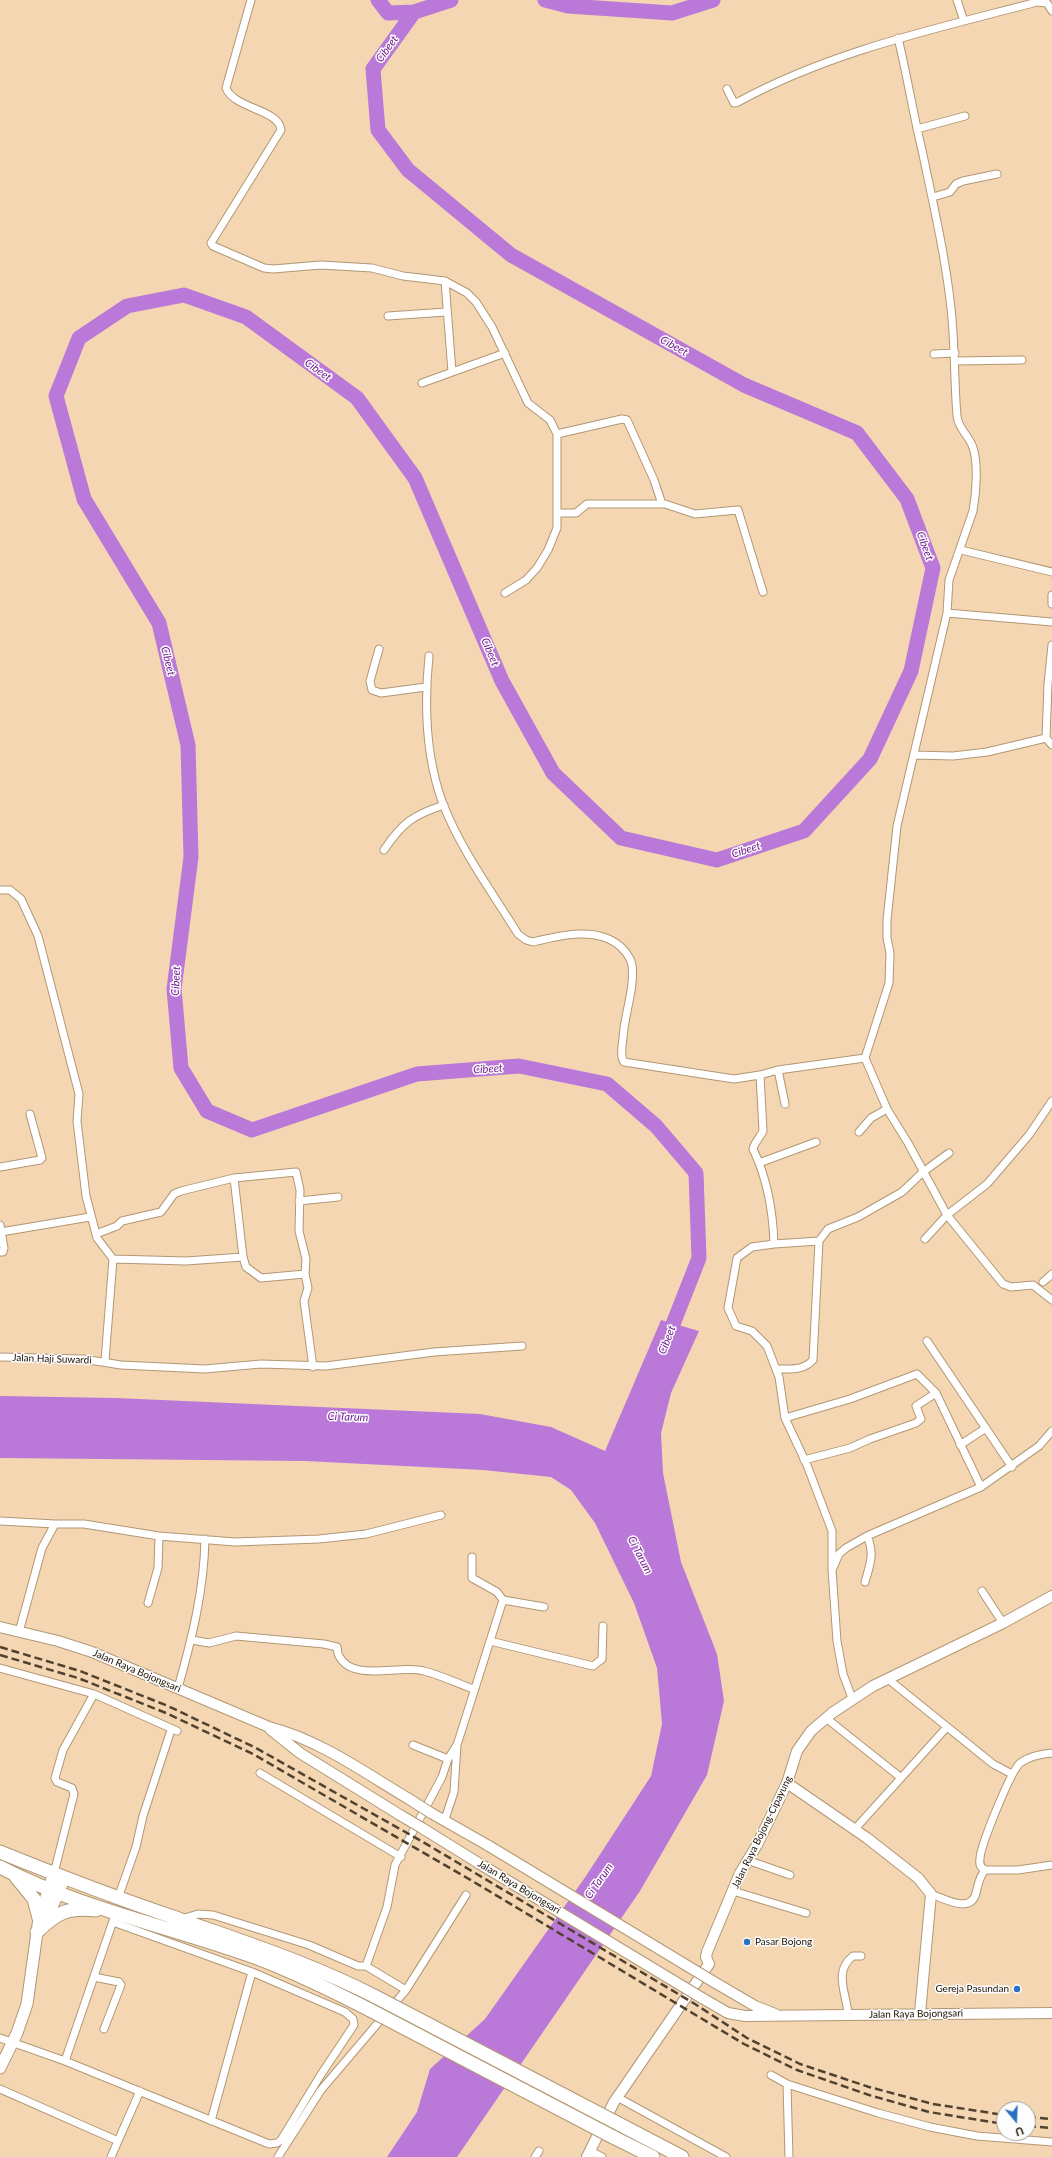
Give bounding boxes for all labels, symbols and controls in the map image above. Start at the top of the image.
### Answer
water label: Cibeet [373,33,401,65]
water label: Cibeet [658,333,690,359]
water label: Cibeet [302,356,334,384]
water label: Cibeet [914,530,936,562]
water label: Cibeet [478,636,502,668]
water label: Cibeet [158,645,178,677]
water label: Cibeet [730,839,762,861]
water label: Cibeet [169,966,183,996]
water label: Cibeet [473,1061,503,1077]
water label: Cibeet [656,1324,678,1356]
street label: Jalan Haji Suwardi [12,1352,92,1366]
water label: Ci Tarum [327,1410,369,1424]
water label: Ci Tarum [625,1534,655,1576]
street label: Jalan Raya Bojongsari [91,1647,183,1695]
street label: Jalan Raya Bojong-Cipayung [729,1774,795,1890]
street label: Jalan Raya Bojongsari [475,1858,563,1916]
water label: Ci Tarum [582,1861,616,1901]
place label: Pasar Bojong [755,1936,812,1948]
marker: Pasar Bojong [742,1937,752,1947]
place label: Gereja Pasundan [935,1983,1009,1995]
marker: Gereja Pasundan [1012,1984,1022,1994]
street label: Jalan Raya Bojongsari [869,2007,963,2021]
north arrow [996,2101,1036,2141]
text: U [1014,2124,1026,2139]

